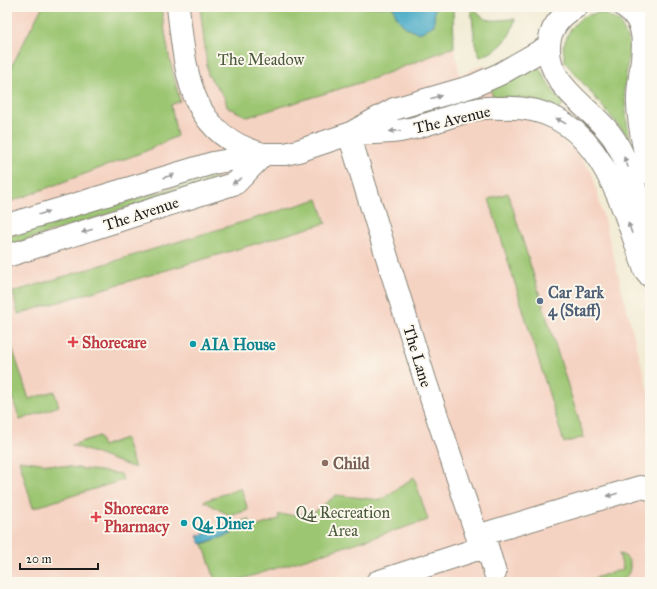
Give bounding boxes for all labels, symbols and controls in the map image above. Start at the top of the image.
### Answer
park label: The Meadow [218,50,305,69]
one-way arrow [430,94,442,100]
street label: The Avenue [412,101,493,138]
one-way arrow [555,118,567,124]
one-way arrow [389,128,401,135]
one-way arrow [623,156,629,167]
one-way arrow [163,173,175,179]
one-way arrow [231,177,242,185]
street label: The Avenue [101,192,181,235]
one-way arrow [39,210,51,216]
one-way arrow [626,221,632,233]
one-way arrow [81,228,93,234]
place label: Car Park 4 (Staff) [548,283,605,321]
marker: Car Park 4 (Staff) [535,296,545,306]
street label: The Lane [399,323,436,390]
place label: Shorecare [82,333,147,352]
place label: AIA House [200,335,276,354]
marker: Shorecare [67,336,79,348]
marker: AIA House [188,339,198,349]
place label: Child [333,454,370,473]
marker: Child [320,458,330,468]
one-way arrow [606,492,618,498]
place label: Shorecare Pharmacy [104,499,171,537]
park label: Q4 Recreation Area [296,503,391,540]
marker: Shorecare Pharmacy [91,512,101,522]
place label: Q4 Diner [192,514,255,534]
marker: Q4 Diner [179,518,189,528]
scale bar [20,545,98,571]
text: 20 m [26,552,52,566]

